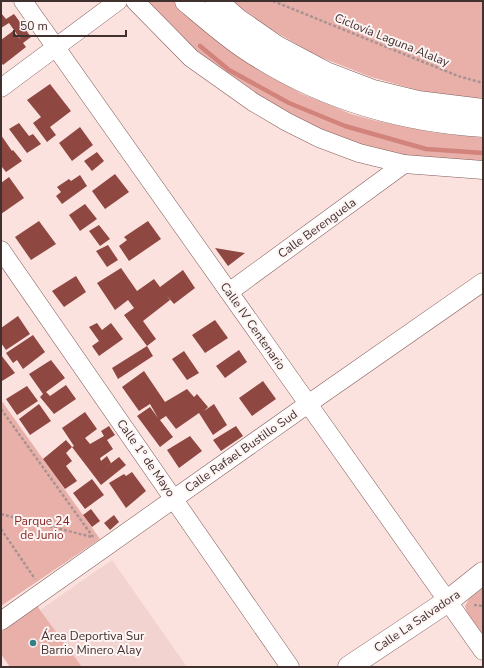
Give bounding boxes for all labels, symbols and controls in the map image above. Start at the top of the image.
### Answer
street label: Ciclovía Laguna Alalay [332,10,453,71]
scale bar [14,12,126,38]
text: 50 m [20,18,48,34]
street label: Calle Berenguela [275,194,359,262]
street label: Calle IV Centenario [217,279,289,373]
street label: Calle Rafael Bustillo Sud [182,406,300,496]
street label: Calle 1° de Mayo [113,416,179,500]
park label: Parque 24 de Junio [14,513,70,543]
street label: Calle La Salvadora [371,586,463,656]
place label: Área Deportiva Sur Barrio Minero Alay [41,628,145,658]
marker: Área Deportiva Sur Barrio Minero Alay [28,638,38,648]

